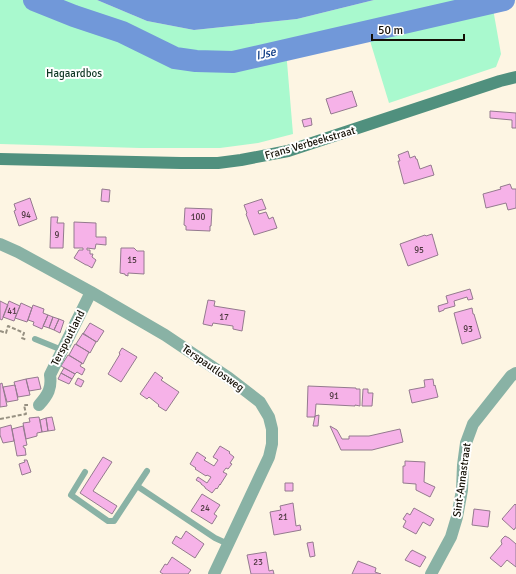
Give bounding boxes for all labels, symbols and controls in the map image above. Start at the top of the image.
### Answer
scale bar [372,16,464,42]
text: 50 m [378,23,403,38]
water label: IJse [255,44,278,64]
park label: Hagaardbos [46,67,102,80]
street label: Frans Verbeekstraat [263,124,357,162]
house number: 94 [21,210,31,221]
house number: 100 [191,212,205,223]
house number: 9 [55,230,60,241]
house number: 95 [414,245,424,256]
house number: 15 [127,255,137,266]
house number: 41 [7,306,17,317]
street label: Terspoutland [48,308,88,368]
house number: 17 [219,312,229,323]
house number: 93 [463,324,473,335]
street label: Terspautlosweg [179,342,247,394]
house number: 91 [329,391,339,402]
street label: Sint-Annastraat [450,442,474,518]
house number: 24 [200,503,210,514]
house number: 21 [278,512,288,523]
house number: 23 [253,557,263,568]

